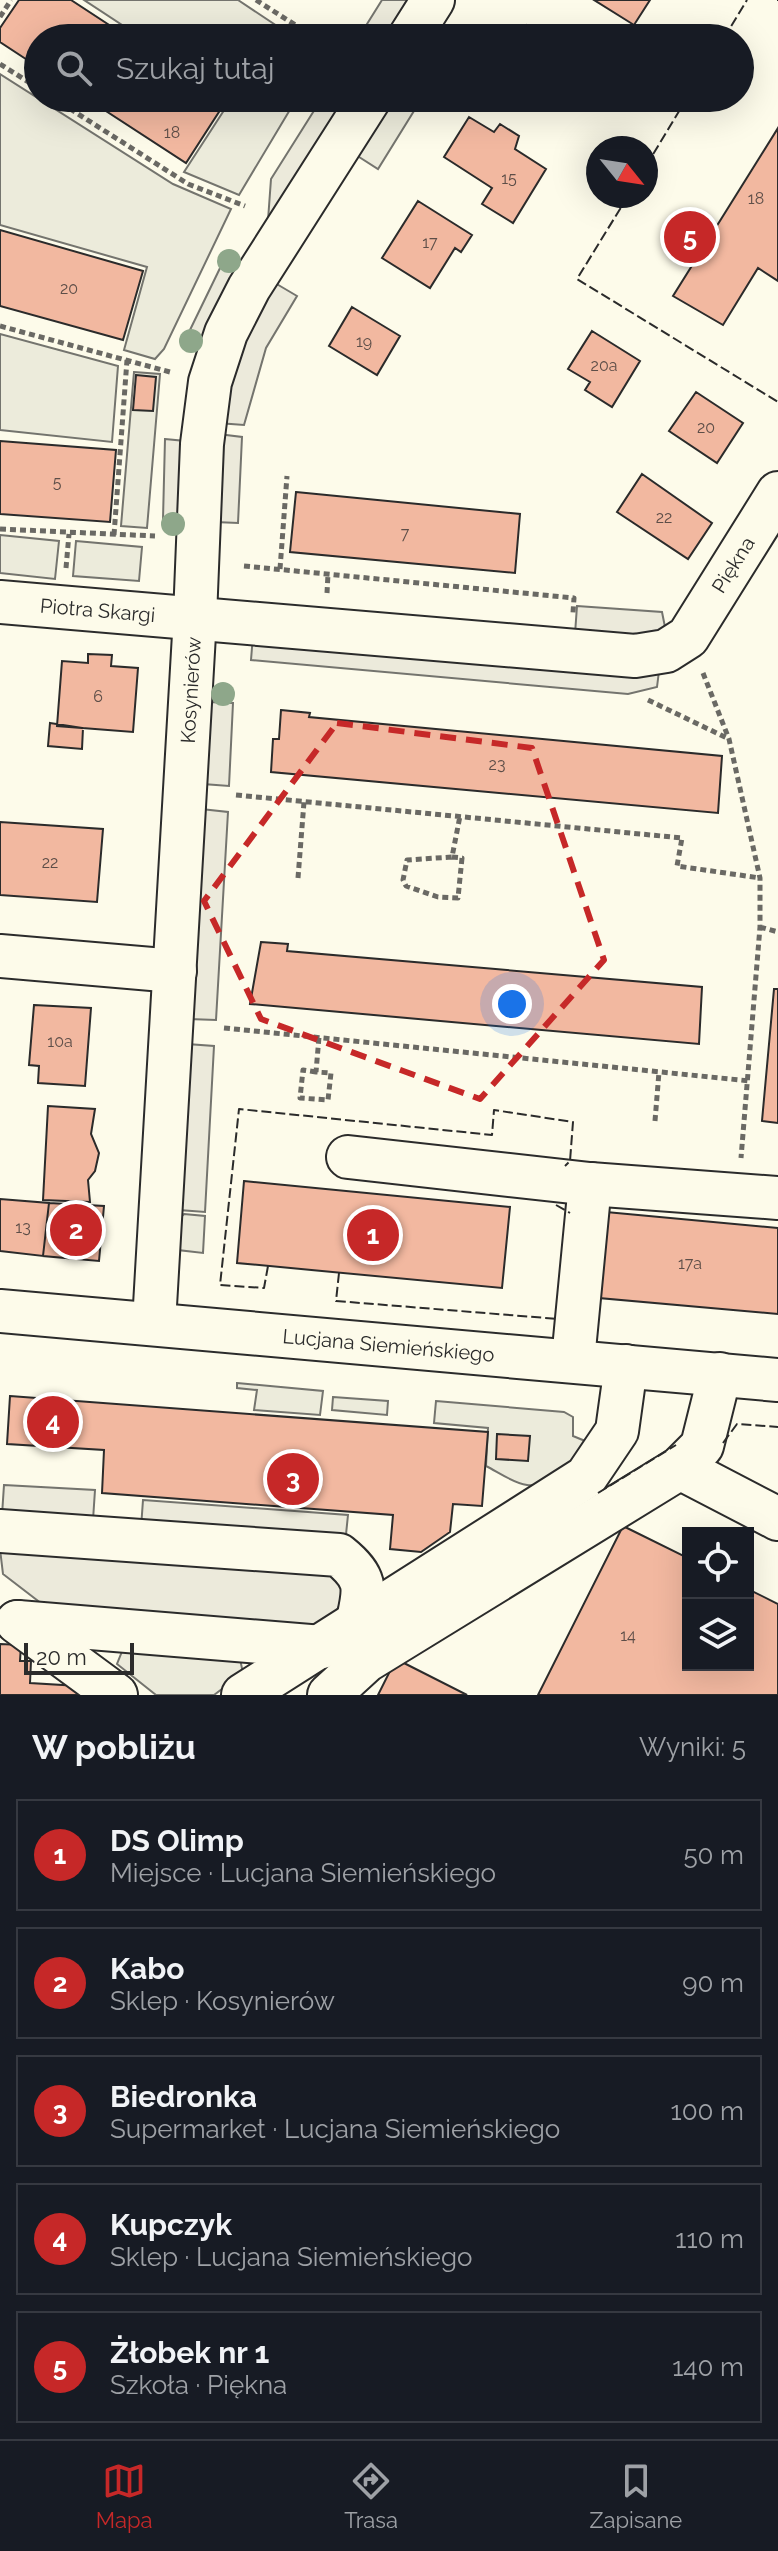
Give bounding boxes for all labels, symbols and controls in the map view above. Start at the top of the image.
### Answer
search box [24,24,754,112]
icon: search [52,46,96,90]
text: Szukaj tutaj [116,51,274,86]
house number: 18 [164,123,180,142]
north arrow [586,136,658,208]
house number: 15 [501,169,517,188]
house number: 18 [748,189,764,208]
pin: 5 [664,207,716,267]
house number: 17 [422,233,438,252]
house number: 20 [60,279,78,298]
house number: 19 [356,332,372,351]
house number: 20a [591,356,617,375]
house number: 20 [697,418,715,437]
house number: 5 [53,473,62,492]
house number: 22 [656,508,672,527]
house number: 7 [401,524,410,543]
street label: Piękna [707,532,760,597]
street label: Piotra Skargi [39,593,156,627]
street label: Kosynierów [176,636,206,744]
house number: 6 [93,687,103,706]
house number: 23 [489,755,505,774]
house number: 22 [42,853,58,872]
your location [492,984,532,1024]
house number: 10a [47,1032,73,1051]
pin: 2 [50,1200,102,1260]
pin: 1 [347,1205,399,1265]
house number: 13 [15,1218,31,1237]
house number: 17a [678,1254,702,1273]
street label: Lucjana Siemieńskiego [281,1324,496,1367]
pin: 4 [27,1392,79,1452]
pin: 3 [267,1449,319,1509]
map controls [682,1527,754,1671]
button: locate [682,1527,754,1599]
button: layers [682,1599,754,1671]
house number: 14 [620,1626,636,1645]
scale bar [24,1639,134,1675]
text: 20 m [36,1644,87,1670]
text: W pobliżu [32,1727,196,1767]
text: Wyniki: 5 [639,1732,746,1762]
text: DS Olimp [110,1823,244,1858]
text: 1 [54,1840,66,1870]
text: 50 m [683,1840,744,1870]
text: Miejsce · Lucjana Siemieńskiego [110,1858,496,1888]
text: Kabo [110,1951,184,1986]
text: 2 [53,1968,67,1998]
text: 90 m [682,1968,744,1998]
text: Sklep · Kosynierów [110,1986,335,2016]
text: Biedronka [110,2079,257,2114]
text: 3 [53,2096,67,2126]
text: 100 m [671,2096,744,2126]
text: Supermarket · Lucjana Siemieńskiego [110,2114,560,2144]
text: Kupczyk [110,2207,232,2242]
text: 4 [53,2224,67,2254]
text: 110 m [675,2224,744,2254]
text: Sklep · Lucjana Siemieńskiego [110,2242,472,2272]
text: Żłobek nr 1 [110,2335,269,2370]
text: 5 [53,2352,67,2382]
text: 140 m [672,2352,744,2382]
text: Szkoła · Piękna [110,2370,287,2400]
tab: Mapa [96,2459,153,2533]
tab: Trasa [344,2459,398,2533]
tab: Zapisane [590,2459,682,2533]

